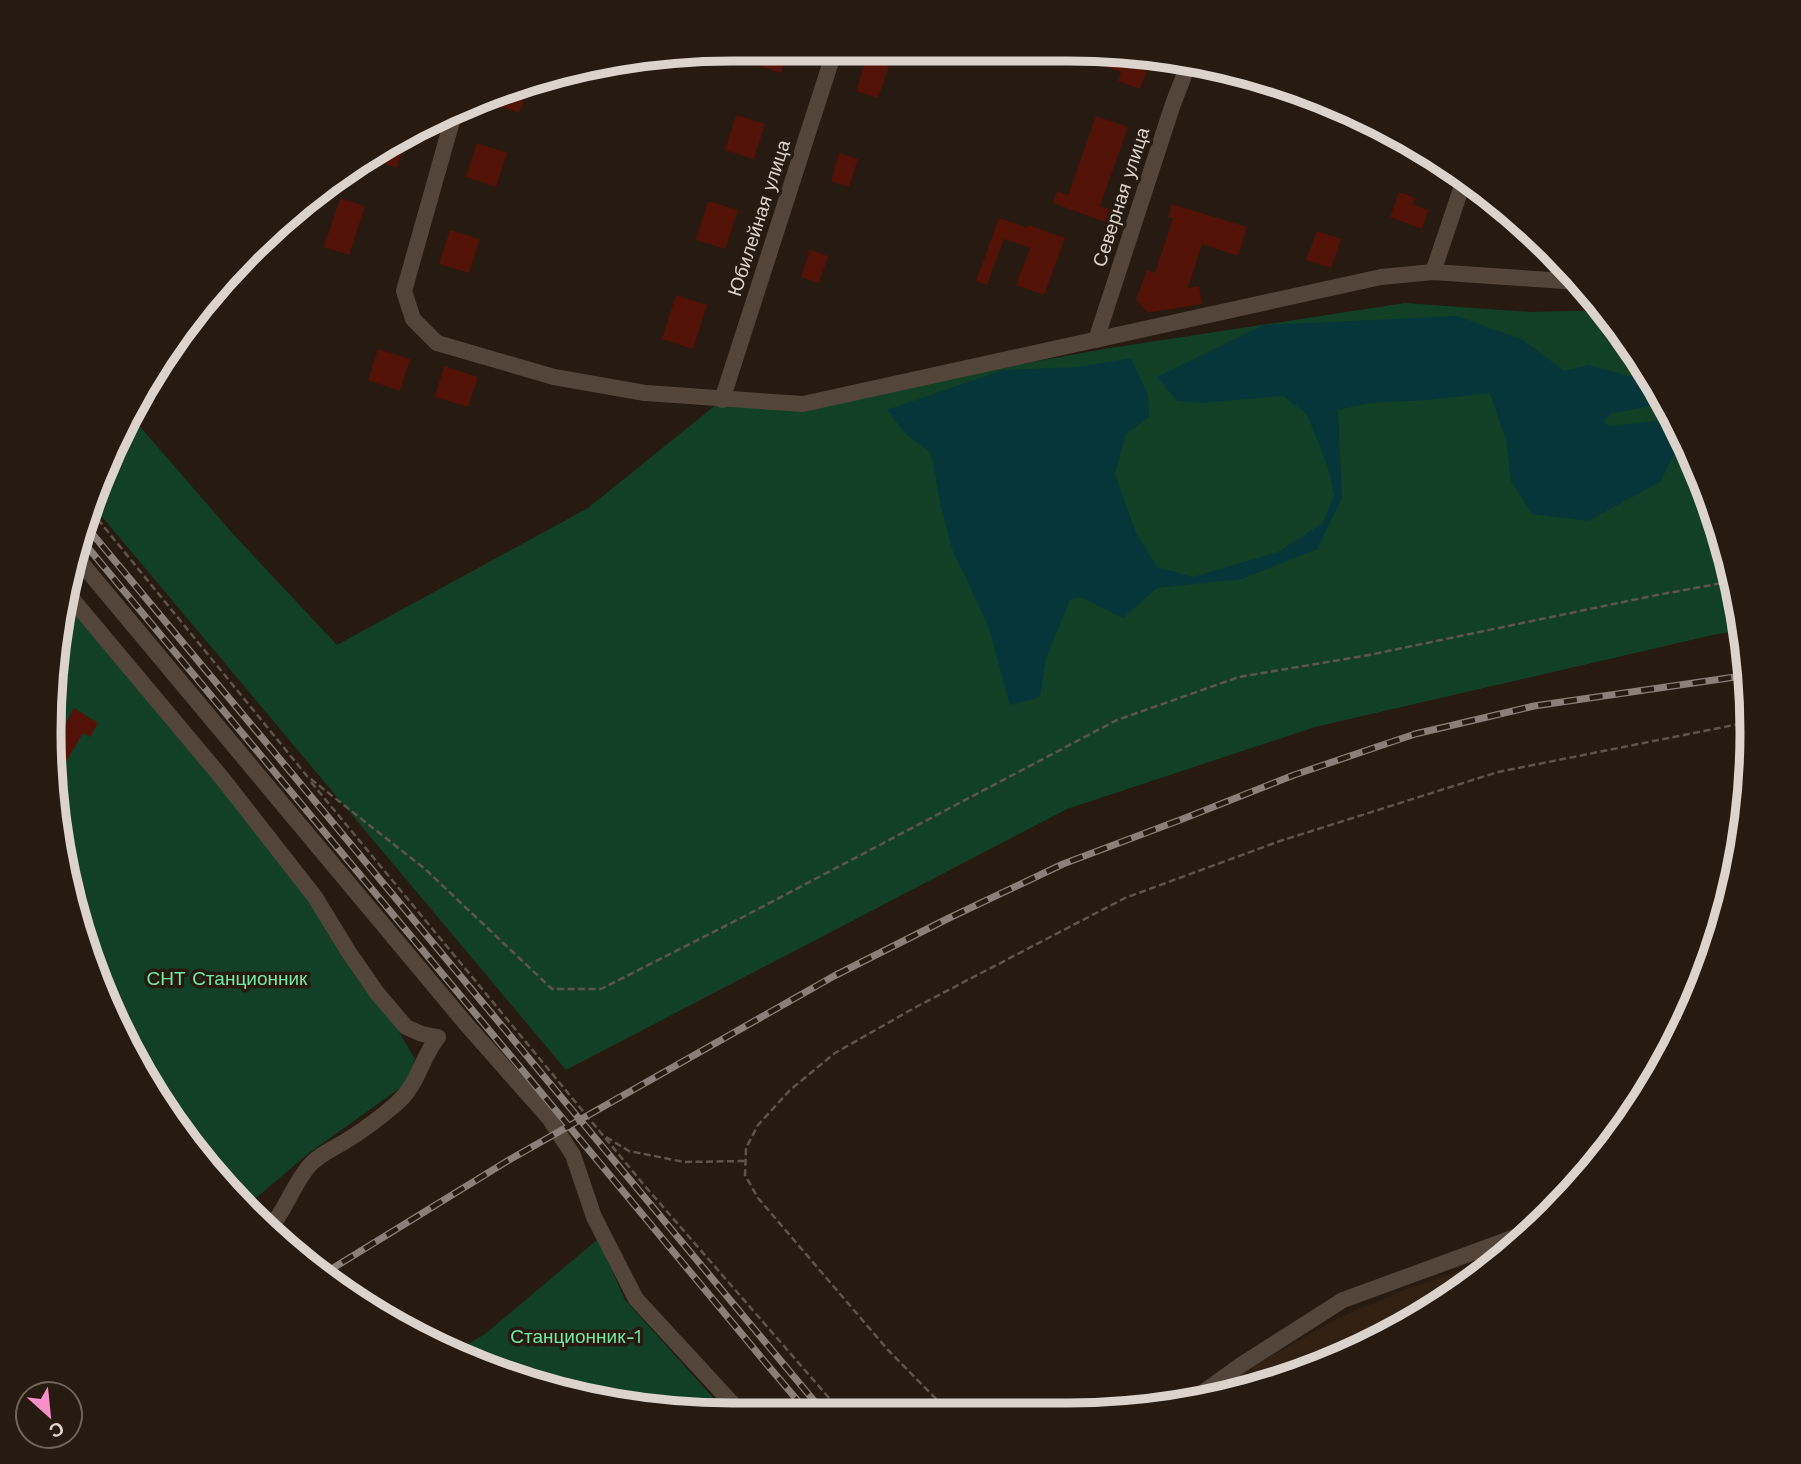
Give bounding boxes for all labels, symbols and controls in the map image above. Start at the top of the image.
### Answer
street label: Северная улица [1088,124,1155,270]
street label: Юбилейная улица [723,137,795,299]
park label: СНТ Станционник [147,967,308,990]
park label: Станционник-1 [510,1325,642,1348]
north arrow [14,1380,84,1450]
text: С [45,1416,68,1443]

